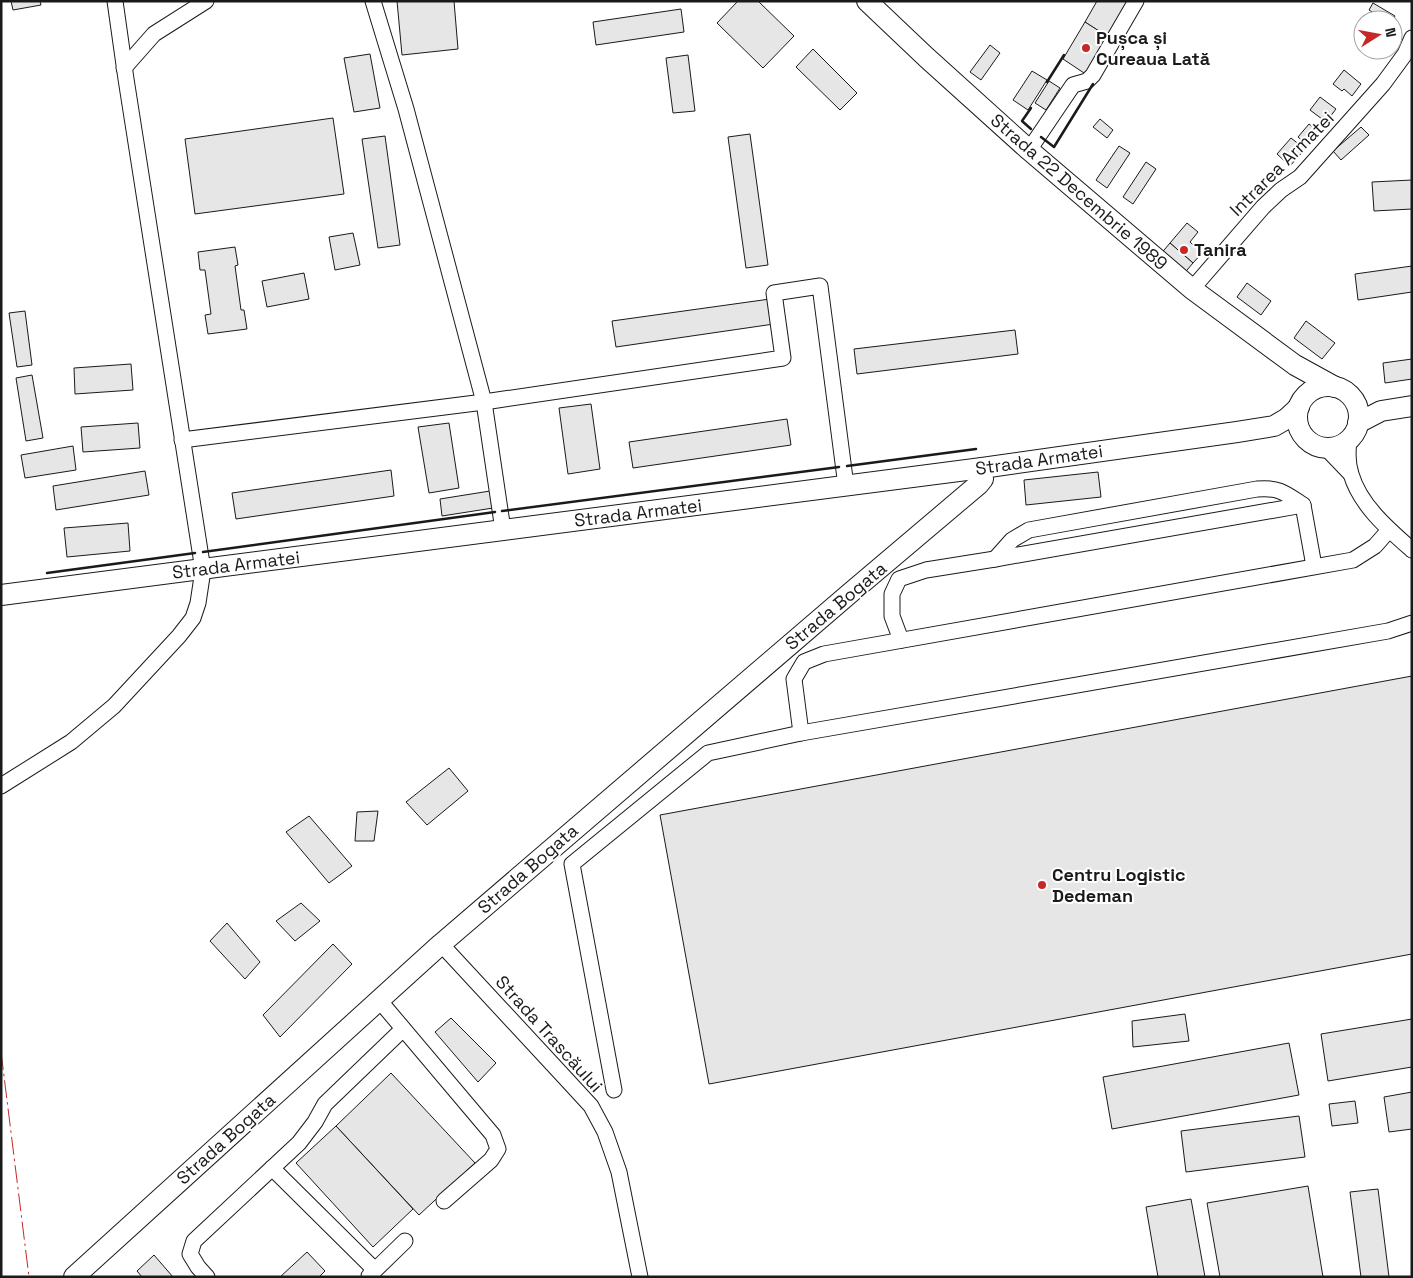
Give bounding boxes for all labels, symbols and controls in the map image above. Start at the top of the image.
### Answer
north arrow [1353,10,1403,60]
place label: Pușca și Cureaua Lată [1096,26,1211,70]
text: N [1381,26,1400,39]
marker: Pușca și Cureaua Lată [1080,42,1092,54]
street label: Intrarea Armatei [1225,107,1339,221]
street label: Strada 22 Decembrie 1989 [986,108,1173,275]
place label: Tanira [1194,238,1247,261]
marker: Tanira [1178,244,1190,256]
street label: Strada Armatei [974,439,1104,480]
street label: Strada Armatei [573,493,703,532]
street label: Strada Armatei [171,545,301,584]
street label: Strada Bogata [780,557,891,655]
street label: Strada Bogata [473,819,583,918]
place label: Centru Logistic Dedeman [1052,863,1186,907]
marker: Centru Logistic Dedeman [1036,879,1048,891]
street label: Strada Trascăului [491,971,608,1097]
street label: Strada Bogata [171,1088,280,1189]

